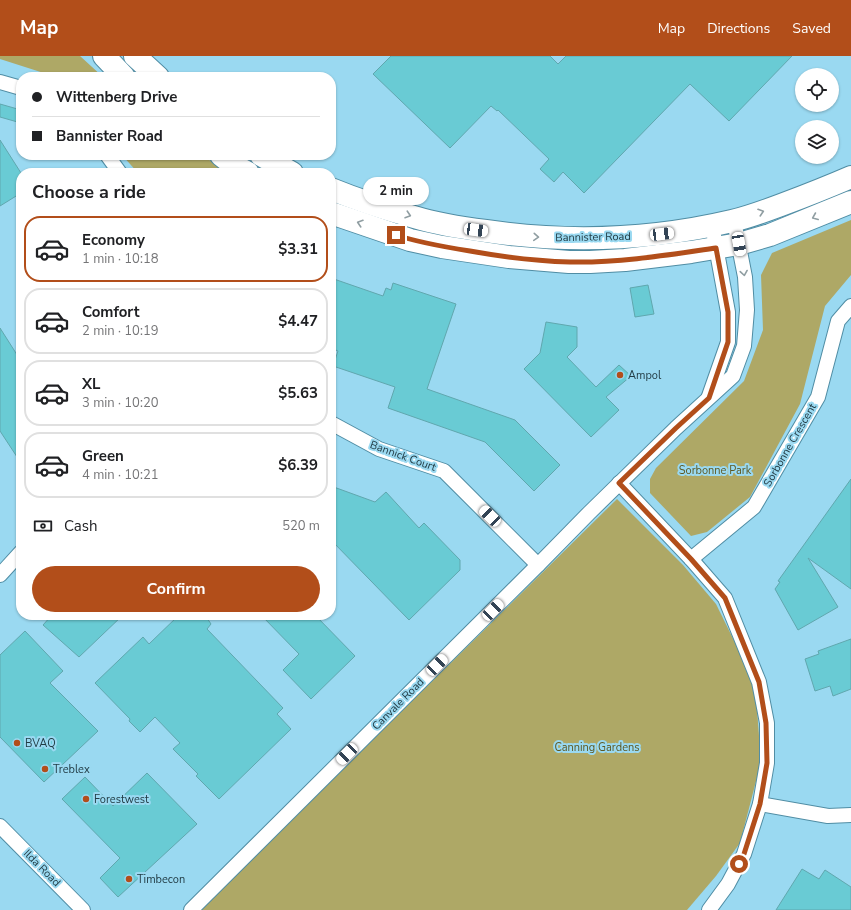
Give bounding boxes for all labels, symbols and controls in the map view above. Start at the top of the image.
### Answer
text: Map [20,15,58,41]
text: Map [658,19,685,38]
text: Directions [707,19,770,38]
text: Saved [792,19,831,38]
map controls [795,68,839,164]
button: locate [795,68,839,112]
text: Wittenberg Drive [56,87,177,107]
button: layers [795,120,839,164]
text: Bannister Road [56,126,163,146]
callout: 2 min [363,177,429,205]
text: Choose a ride [32,180,146,204]
text: 2 min [379,182,413,200]
one-way arrow [757,208,764,217]
one-way arrow [404,210,411,219]
one-way arrow [812,212,820,220]
one-way arrow [356,219,363,228]
car [463,222,489,238]
route end [387,226,405,244]
car [649,227,675,241]
street label: Bannister Road [555,229,631,245]
text: Economy [82,230,145,250]
icon: car [34,231,70,267]
car [731,231,747,257]
one-way arrow [533,232,539,241]
text: $3.31 [278,239,318,259]
text: 1 min · 10:18 [82,250,158,268]
one-way arrow [739,270,748,276]
text: Comfort [82,302,139,322]
icon: car [34,303,70,339]
text: $4.47 [278,311,318,331]
text: 2 min · 10:19 [82,322,158,340]
place label: Ampol [628,368,662,383]
marker: Ampol [615,370,625,380]
text: XL [82,374,101,394]
icon: car [34,375,70,411]
text: $5.63 [278,383,318,403]
text: 3 min · 10:20 [82,394,158,412]
street label: Sorbonne Crescent [760,400,820,489]
street label: Bannick Court [368,437,438,475]
text: Green [82,446,124,466]
icon: car [34,447,70,483]
text: $6.39 [278,455,318,475]
park label: Sorbonne Park [679,463,752,478]
text: 4 min · 10:21 [82,466,158,484]
car [477,503,503,529]
icon: cash [32,515,54,537]
text: Cash [64,516,98,536]
text: 520 m [282,517,320,535]
button: Confirm [32,566,320,612]
car [480,597,506,623]
car [424,652,450,678]
street label: Canvale Road [369,675,427,733]
place label: BVAQ [25,736,56,751]
marker: BVAQ [12,738,22,748]
park label: Canning Gardens [554,740,640,755]
car [334,741,360,767]
place label: Treblex [53,762,90,777]
marker: Treblex [40,764,50,774]
place label: Forestwest [94,792,149,807]
marker: Forestwest [81,794,91,804]
street label: Ilda Road [20,846,64,890]
route start [730,855,748,873]
place label: Timbecon [137,872,185,887]
marker: Timbecon [124,874,134,884]

